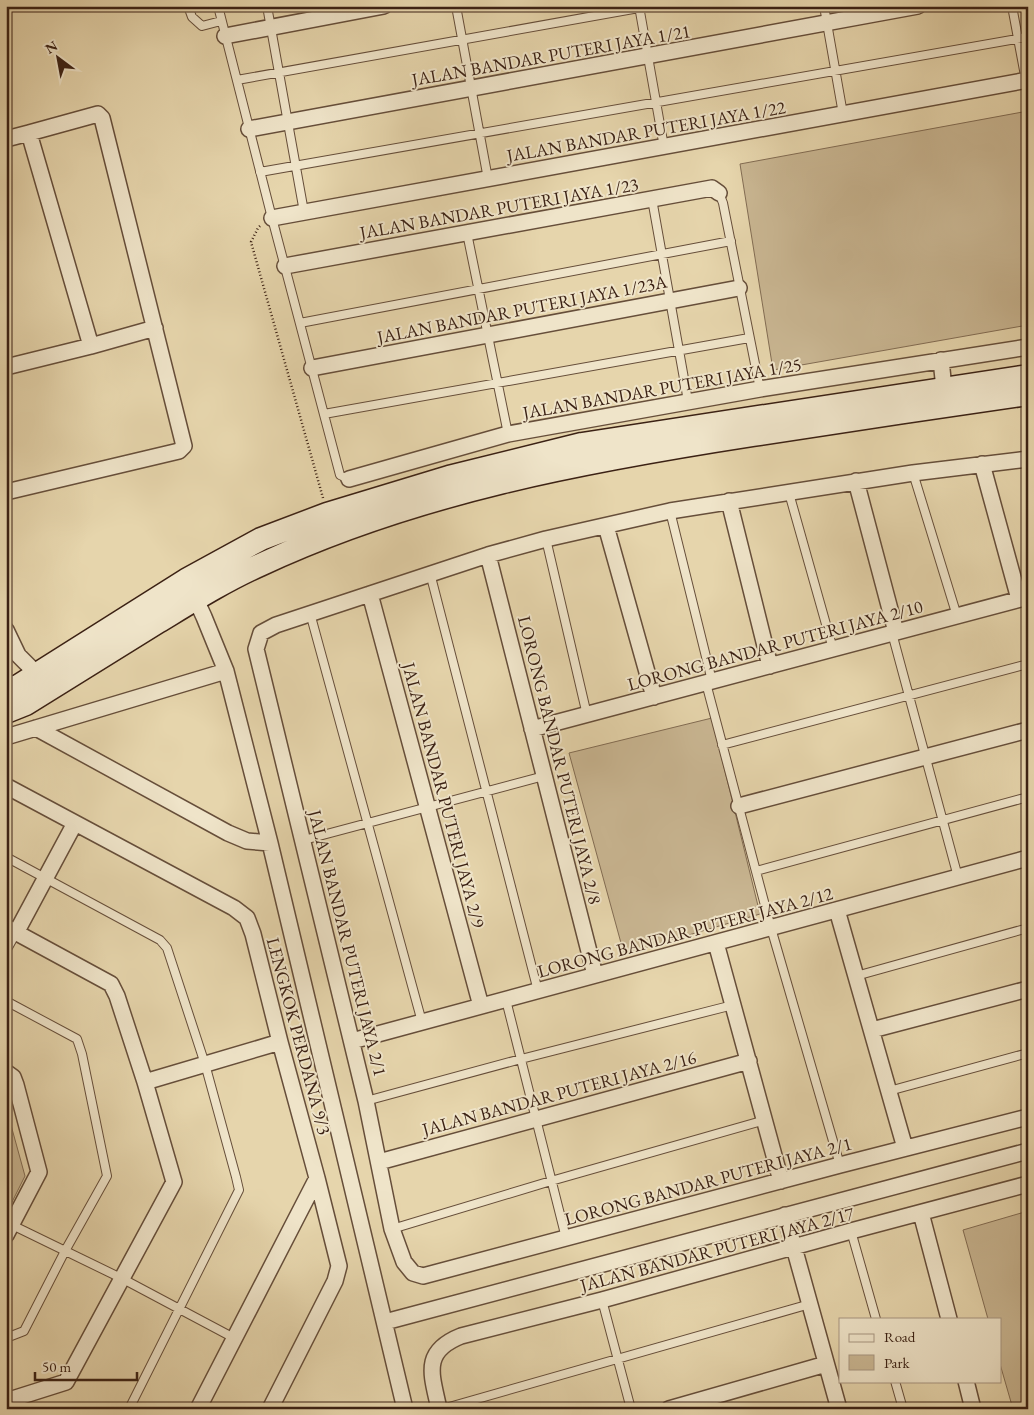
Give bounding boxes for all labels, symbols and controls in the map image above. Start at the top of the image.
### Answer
street label: JALAN BANDAR PUTERI JAYA 1/21 [408,19,692,91]
north arrow [32,32,82,82]
text: N [42,36,61,58]
street label: JALAN BANDAR PUTERI JAYA 1/22 [503,95,787,167]
street label: JALAN BANDAR PUTERI JAYA 1/23 [356,172,640,244]
street label: JALAN BANDAR PUTERI JAYA 1/23A [373,269,669,349]
street label: JALAN BANDAR PUTERI JAYA 1/25 [519,352,803,424]
street label: LORONG BANDAR PUTERI JAYA 2/10 [625,594,926,696]
street label: LORONG BANDAR PUTERI JAYA 2/8 [513,614,607,906]
street label: JALAN BANDAR PUTERI JAYA 2/9 [397,658,491,931]
street label: JALAN BANDAR PUTERI JAYA 2/1 [303,805,392,1079]
street label: LORONG BANDAR PUTERI JAYA 2/12 [535,881,836,983]
street label: LENGKOK PERDANA 9/3 [262,935,336,1137]
street label: JALAN BANDAR PUTERI JAYA 2/16 [418,1045,699,1141]
street label: LORONG BANDAR PUTERI JAYA 2/1 [562,1132,854,1230]
street label: JALAN BANDAR PUTERI JAYA 2/17 [576,1201,857,1297]
legend [839,1318,1002,1382]
text: Road [884,1327,916,1346]
scale bar [35,1350,138,1382]
text: Park [884,1353,911,1372]
text: 50 m [42,1357,71,1376]

